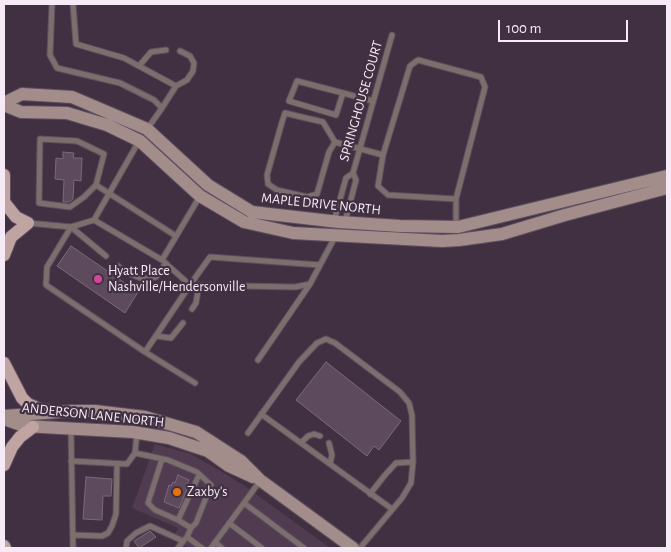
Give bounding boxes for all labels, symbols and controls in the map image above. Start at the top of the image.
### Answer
scale bar [501,10,631,42]
text: 100 m [506,21,541,36]
street label: SPRINGHOUSE COURT [336,39,386,163]
street label: MAPLE DRIVE NORTH [260,189,382,219]
place label: Hyatt Place Nashville/Hendersonville [108,263,245,296]
marker: Hyatt Place Nashville/Hendersonville [92,273,104,285]
street label: ANDERSON LANE NORTH [21,399,165,431]
place label: Zaxby's [187,484,227,500]
marker: Zaxby's [171,486,183,498]

